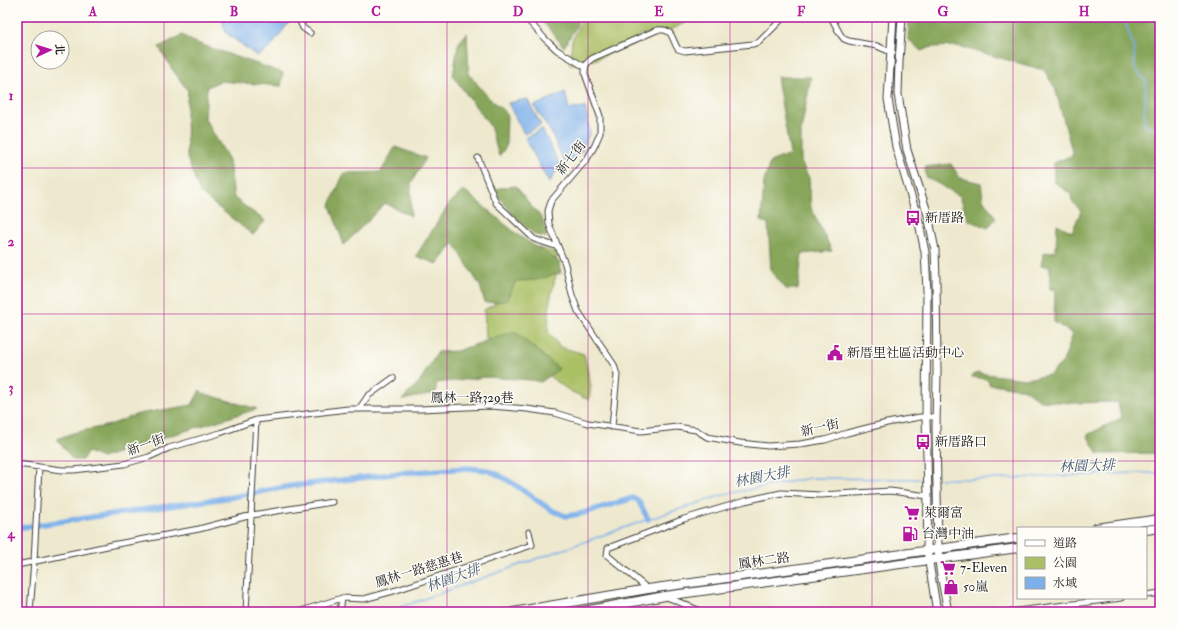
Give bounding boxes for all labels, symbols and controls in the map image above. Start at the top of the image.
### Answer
text: A [88,4,98,20]
text: B [230,4,238,20]
text: C [371,4,381,20]
text: D [513,4,524,20]
text: E [654,4,664,20]
text: F [797,4,806,20]
text: G [938,4,949,20]
text: H [1079,4,1090,20]
north arrow [30,30,70,70]
text: 北 [53,43,66,55]
text: 1 [9,88,14,104]
street label: 新七街 [553,138,589,178]
bus stop icon: 新厝路 [904,209,922,227]
place label: 新厝路 [925,210,964,226]
text: 2 [8,234,15,250]
public building icon: 新厝里社區活動中心 [826,344,844,362]
place label: 新厝里社區活動中心 [847,345,964,361]
text: 3 [9,380,14,396]
street label: 鳳林一路329巷 [430,390,514,406]
street label: 新一街 [799,416,841,440]
street label: 新一街 [125,431,167,459]
bus stop icon: 新厝路口 [914,433,932,451]
place label: 新厝路口 [935,434,987,450]
water label: 林園大排 [1059,456,1117,475]
water label: 林園大排 [733,463,793,491]
supermarket icon: 萊爾富 [903,504,921,522]
place label: 萊爾富 [924,505,963,521]
fuel station icon: 台灣中油 [901,525,919,543]
text: 4 [6,526,15,542]
place label: 台灣中油 [922,526,974,542]
legend [1017,527,1147,599]
text: 道路 [1053,536,1077,551]
street label: 鳳林一路慈惠巷 [373,549,465,591]
street label: 鳳林二路 [737,549,791,573]
text: 公園 [1053,556,1077,571]
supermarket icon: 7-Eleven [939,559,957,577]
water label: 林園大排 [424,560,484,596]
place label: 7-Eleven [960,560,1007,576]
text: 水域 [1053,576,1077,591]
shop icon: 50嵐 [942,578,960,596]
place label: 50嵐 [963,579,988,595]

